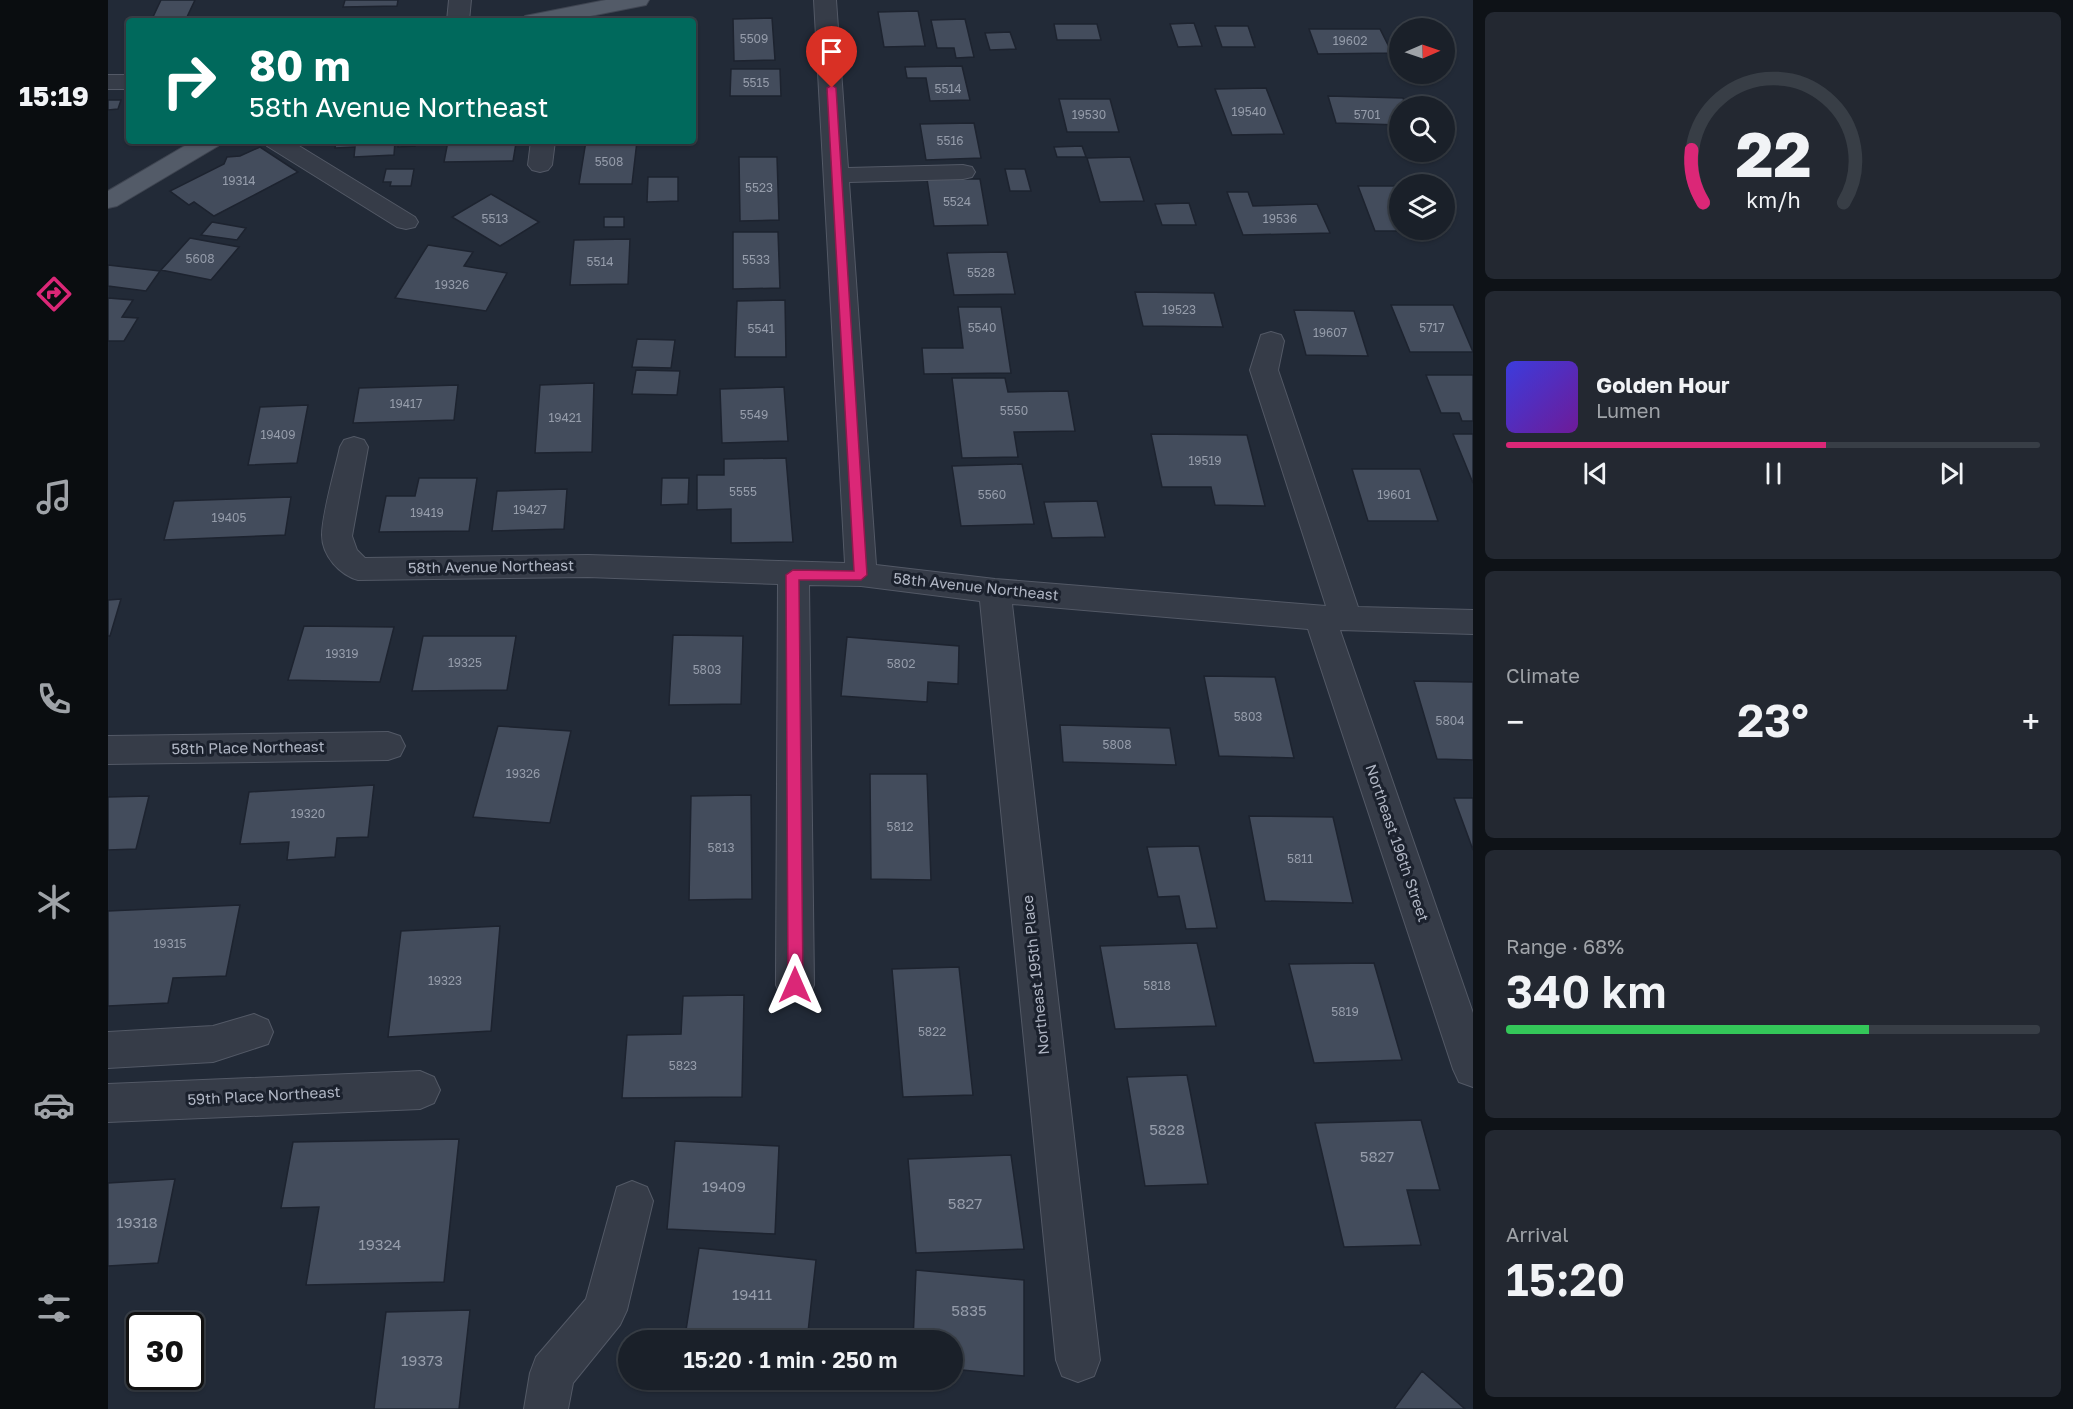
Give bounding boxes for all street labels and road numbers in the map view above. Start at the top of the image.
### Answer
street label: 58th Avenue Northeast [408,556,574,576]
street label: 58th Avenue Northeast [892,568,1060,604]
street label: 58th Place Northeast [171,737,325,757]
street label: Northeast 196th Street [1363,762,1433,924]
street label: Northeast 195th Place [1018,894,1052,1056]
street label: 59th Place Northeast [187,1082,341,1108]

